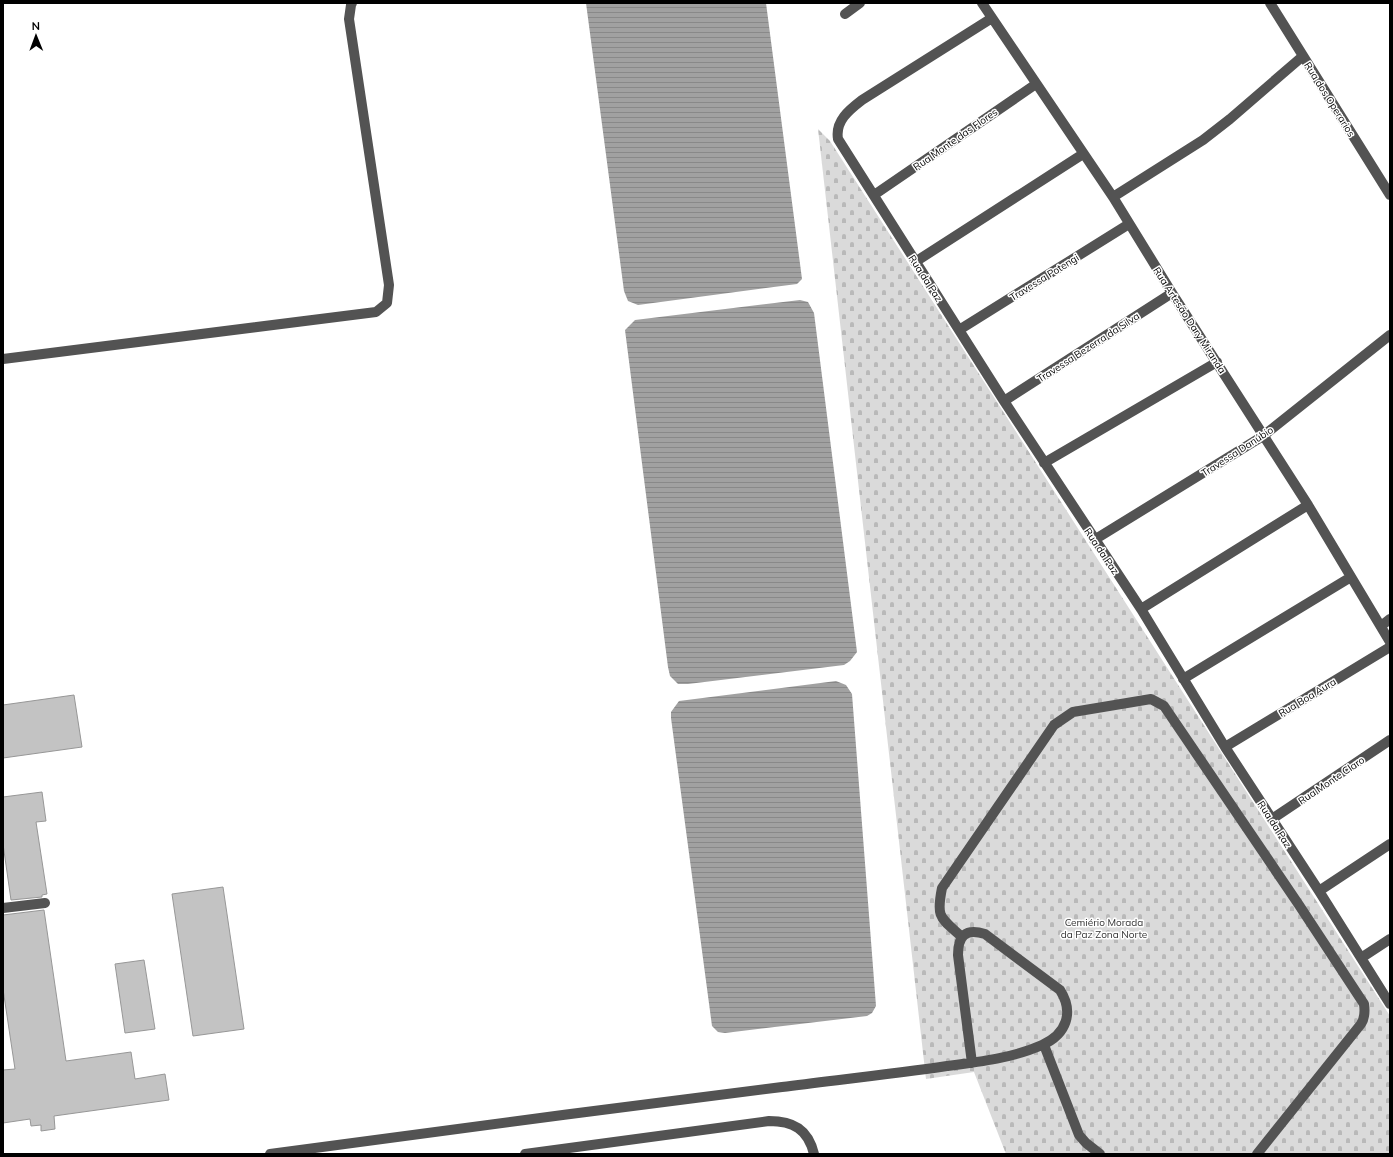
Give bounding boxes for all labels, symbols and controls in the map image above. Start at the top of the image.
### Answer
north arrow [16,16,56,56]
text: N [32,19,40,33]
street label: Rua dos Operarios [1301,59,1358,139]
street label: Rua Monte das Flores [911,105,1000,173]
street label: Travessa Potengi [1007,251,1081,304]
street label: Rua da Paz [906,252,946,304]
street label: Rua Artesão Dary Miranda [1150,265,1229,376]
street label: Travessa Bezerra da Silva [1035,309,1142,385]
street label: Travessa Danúbio [1199,423,1276,480]
street label: Rua da Paz [1081,526,1122,577]
street label: Rua Boa Aura [1276,675,1339,720]
street label: Rua Monte Claro [1296,753,1367,807]
street label: Rua da Paz [1255,798,1295,850]
park label: Cemiério Morada da Paz Zona Norte [1061,916,1147,941]

